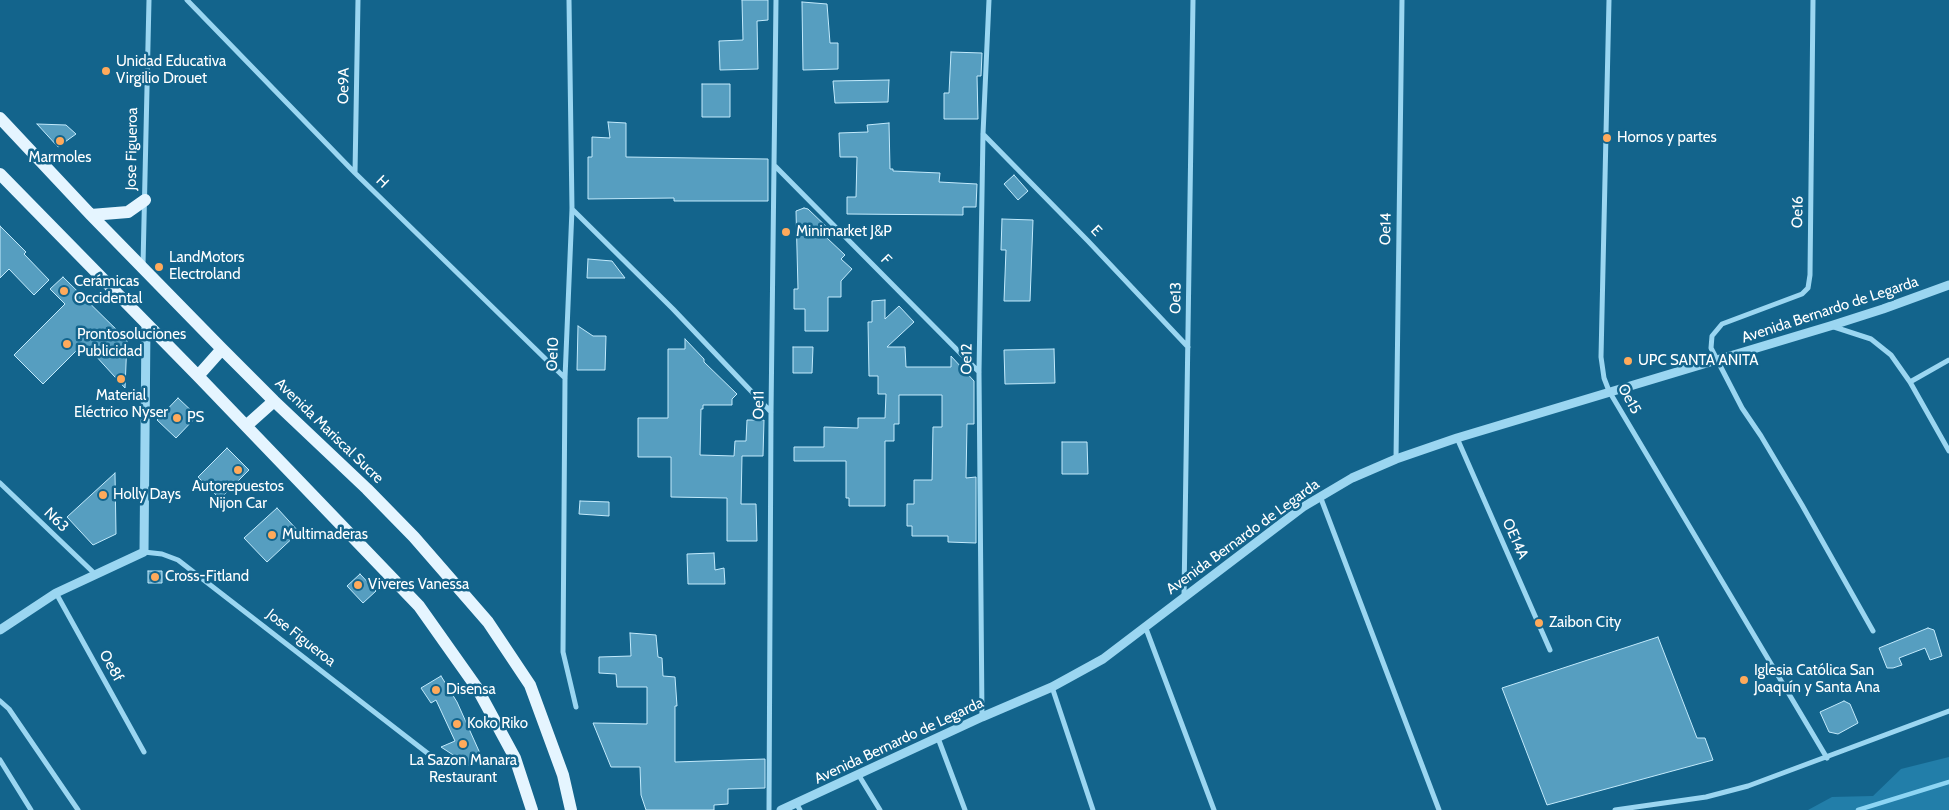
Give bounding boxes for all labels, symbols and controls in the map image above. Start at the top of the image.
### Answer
place label: Unidad Educativa Virgilio Drouet [116,53,226,88]
marker: Unidad Educativa Virgilio Drouet [100,65,112,77]
street label: Oe9A [335,68,353,104]
street label: Jose Figueroa [122,107,142,191]
place label: Hornos y partes [1617,129,1717,147]
marker: Hornos y partes [1601,132,1613,144]
marker: Marmoles [54,135,66,147]
place label: Marmoles [29,149,91,167]
street label: H [372,172,392,192]
street label: Oe16 [1789,196,1807,228]
street label: Oe14 [1377,213,1395,245]
street label: E [1087,222,1105,240]
place label: Minimarket J&P [796,223,892,241]
marker: Minimarket J&P [780,226,792,238]
place label: LandMotors Electroland [169,249,245,284]
street label: F [877,251,895,269]
marker: LandMotors Electroland [153,261,165,273]
place label: Cerámicas Occidental [74,273,142,308]
street label: Avenida Bernardo de Legarda [1739,273,1921,347]
street label: Oe13 [1167,282,1185,314]
marker: Cerámicas Occidental [58,285,70,297]
place label: Prontosoluciones Publicidad [77,326,186,361]
street label: Oe10 [543,337,563,371]
marker: Prontosoluciones Publicidad [61,338,73,350]
street label: Oe12 [958,343,976,375]
place label: UPC SANTA ANITA [1638,352,1758,370]
marker: UPC SANTA ANITA [1622,355,1634,367]
marker: Material Eléctrico Nyser [115,373,127,385]
street label: Avenida Mariscal Sucre [271,375,387,487]
street label: Oe15 [1613,381,1645,417]
place label: Material Eléctrico Nyser [74,387,168,422]
street label: Oe11 [750,391,768,419]
place label: PS [187,409,204,427]
marker: PS [171,412,183,424]
marker: Autorepuestos Nijon Car [232,464,244,476]
street label: Avenida Bernardo de Legarda [1163,475,1323,599]
place label: Autorepuestos Nijon Car [192,478,284,513]
place label: Holly Days [113,486,181,504]
marker: Holly Days [97,489,109,501]
street label: N63 [40,504,72,536]
street label: OE14A [1498,516,1532,562]
place label: Multimaderas [282,526,368,544]
marker: Multimaderas [266,529,278,541]
place label: Cross-Fitland [165,568,249,586]
marker: Cross-Fitland [149,571,161,583]
place label: Viveres Vanessa [368,576,469,594]
marker: Viveres Vanessa [352,579,364,591]
street label: Jose Figueroa [263,605,339,671]
place label: Zaibon City [1549,614,1621,632]
marker: Zaibon City [1533,617,1545,629]
street label: Oe8f [95,647,127,685]
place label: Iglesia Católica San Joaquín y Santa Ana [1754,662,1880,697]
marker: Iglesia Católica San Joaquín y Santa Ana [1738,674,1750,686]
place label: Disensa [446,681,496,699]
marker: Disensa [430,684,442,696]
street label: Avenida Bernardo de Legarda [811,694,987,788]
place label: Koko Riko [467,715,528,733]
marker: Koko Riko [451,718,463,730]
marker: La Sazon Manara Restaurant [457,738,469,750]
place label: La Sazon Manara Restaurant [409,752,517,787]

